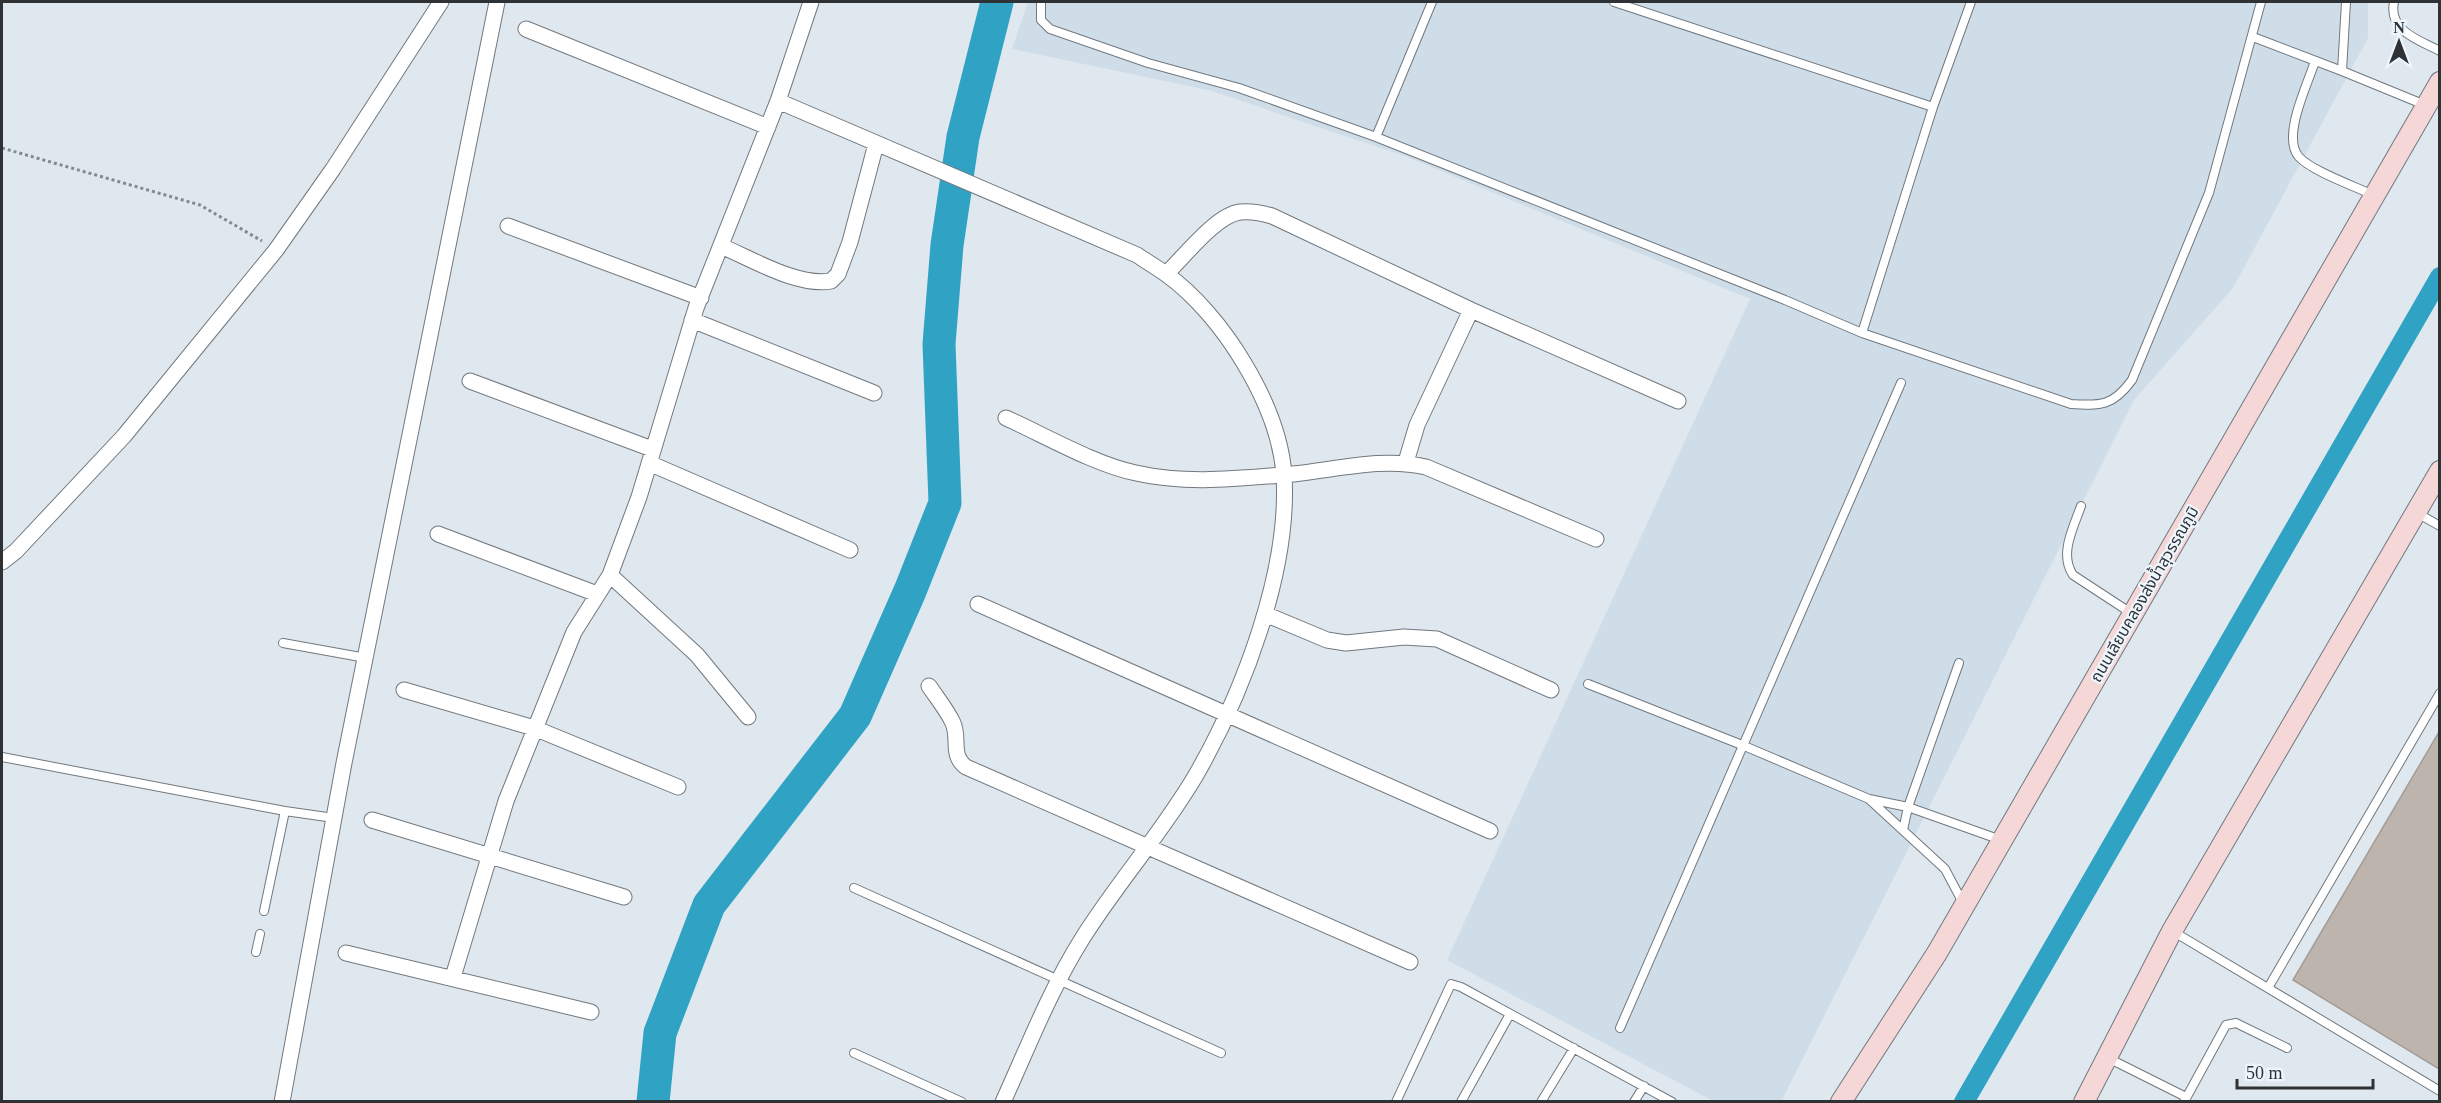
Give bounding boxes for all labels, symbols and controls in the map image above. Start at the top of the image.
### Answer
north arrow [2369,12,2429,72]
text: N [2393,19,2405,36]
street label: ถนนเลียบคลองส่งน้ำสุวรรณภูมิ [2085,502,2203,685]
scale bar [2237,1052,2374,1090]
text: 50 m [2246,1063,2283,1083]

